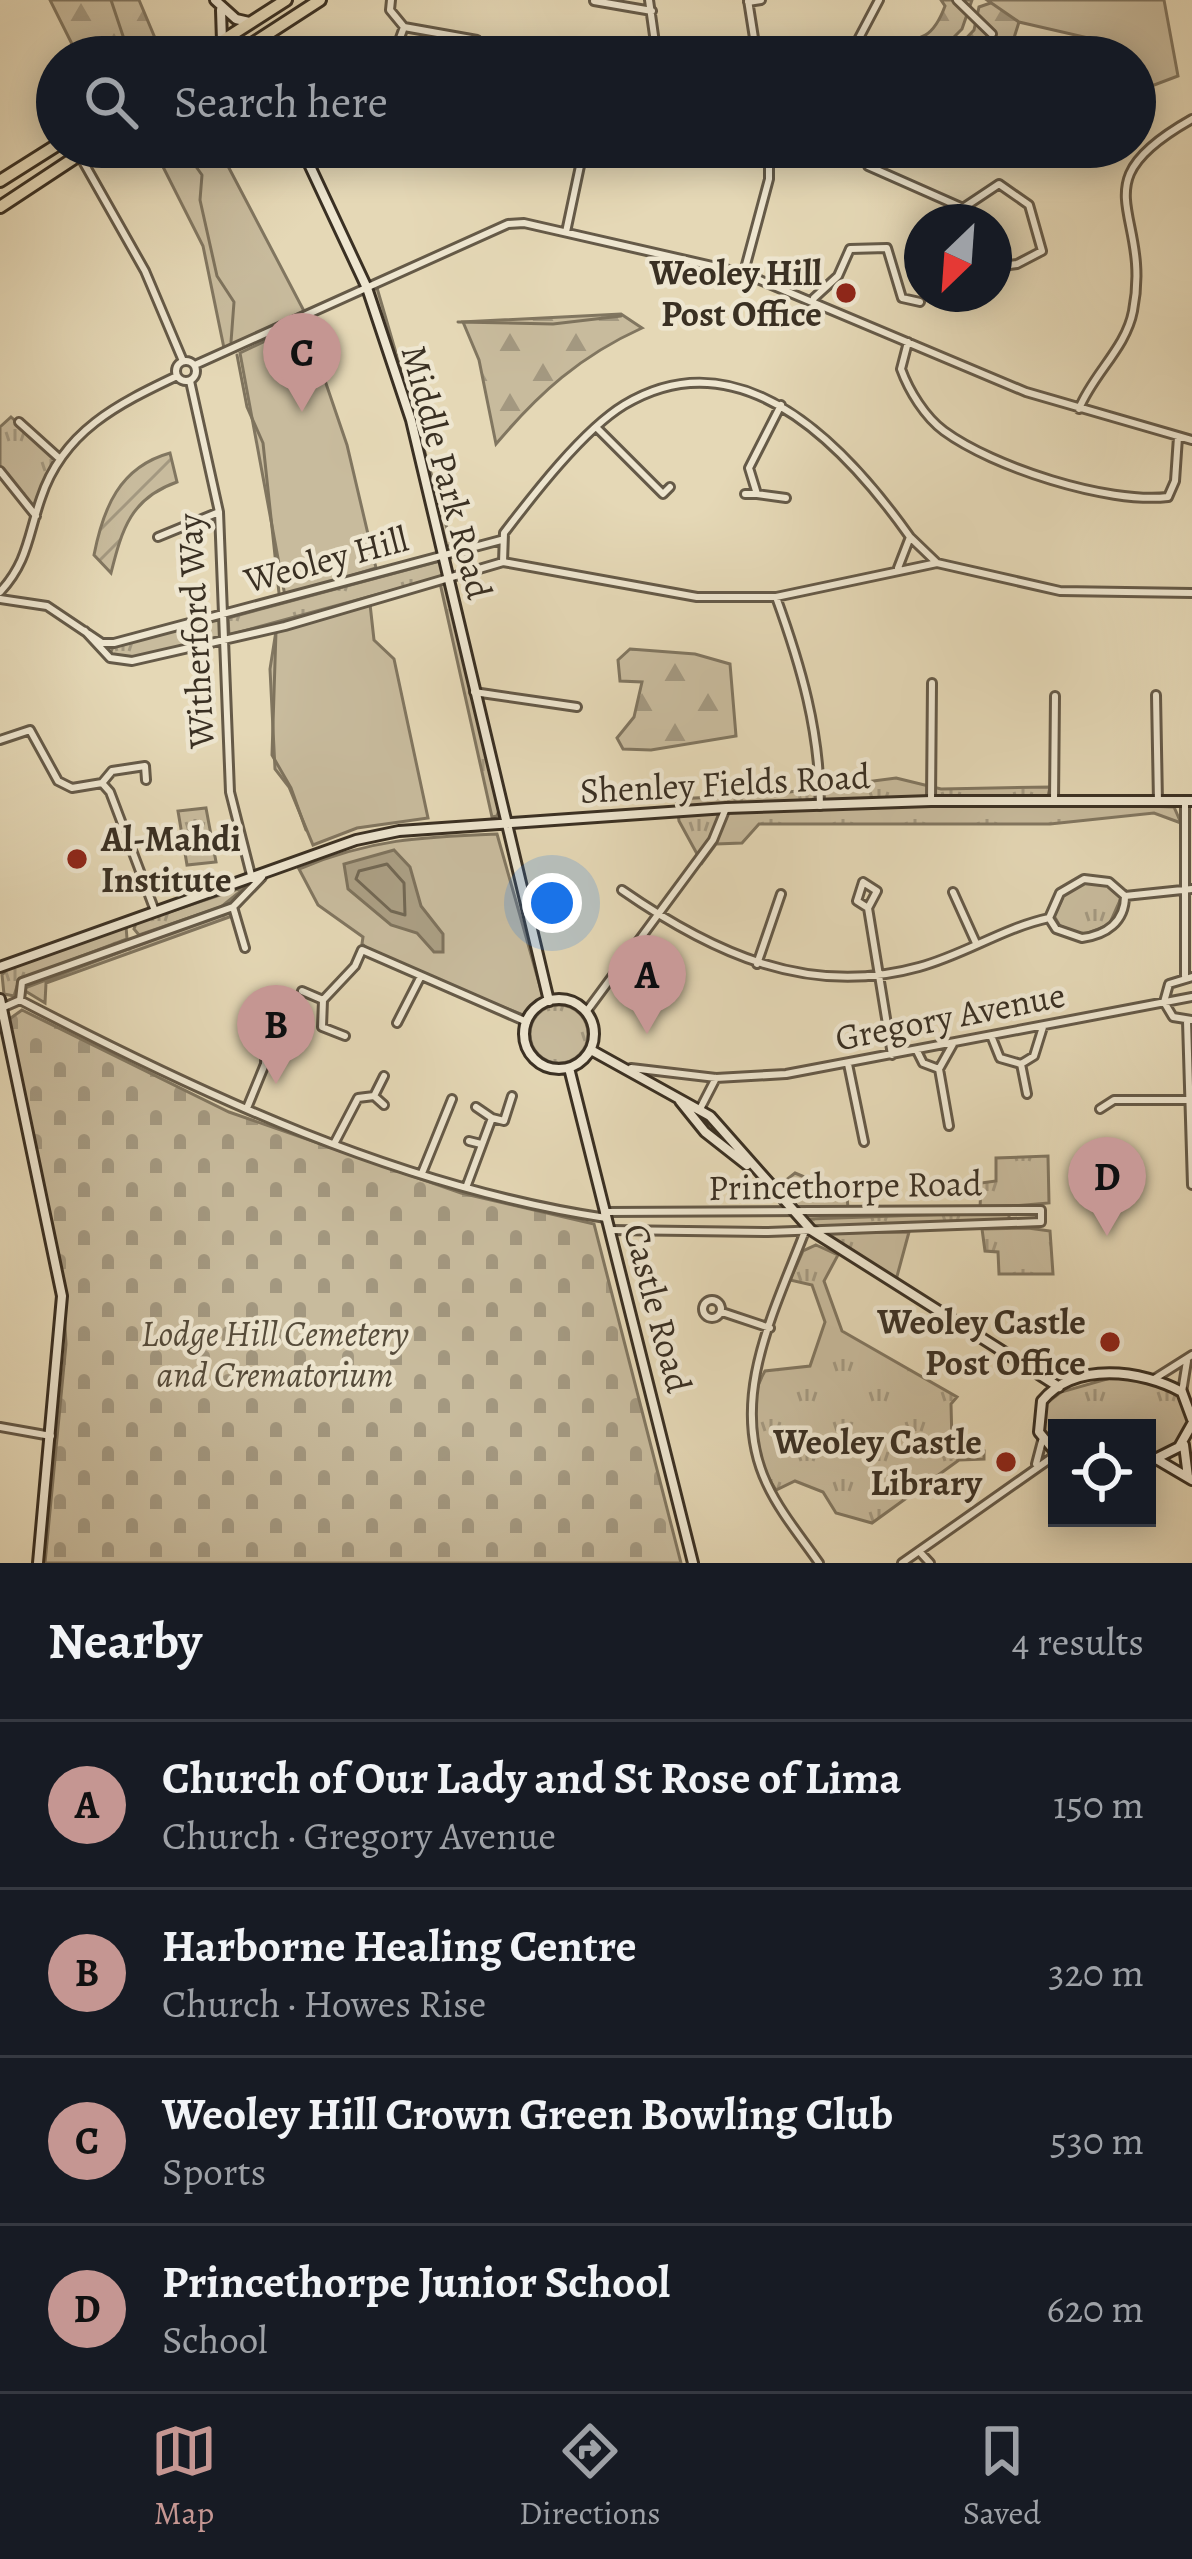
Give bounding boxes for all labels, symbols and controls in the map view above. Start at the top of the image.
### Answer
search box [36,36,1156,168]
icon: search [78,69,144,135]
text: Search here [174,71,388,133]
north arrow [904,204,1012,312]
place label: Weoley Hill Post Office [648,248,823,338]
marker: Weoley Hill Post Office [833,280,859,306]
pin: C [263,313,341,412]
street label: Middle Park Road [390,340,505,605]
street label: Witherford Way [164,511,226,751]
street label: Weoley Hill [238,514,413,605]
street label: Shenley Fields Road [579,751,872,815]
place label: Al-Mahdi Institute [100,814,241,904]
marker: Al-Mahdi Institute [64,846,90,872]
your location [522,873,582,933]
pin: A [608,935,686,1034]
street label: Gregory Avenue [831,970,1069,1062]
pin: B [237,985,315,1084]
pin: D [1068,1137,1146,1236]
street label: Princethorpe Road [708,1158,983,1212]
street label: Castle Road [612,1218,704,1398]
place label: Weoley Castle Post Office [876,1297,1086,1387]
park label: Lodge Hill Cemetery and Crematorium [141,1309,409,1399]
marker: Weoley Castle Post Office [1097,1329,1123,1355]
place label: Weoley Castle Library [772,1417,983,1507]
map controls [1048,1419,1156,1527]
button: locate [1048,1419,1156,1527]
marker: Weoley Castle Library [993,1449,1019,1475]
text: Nearby [48,1606,202,1676]
text: 4 results [1012,1615,1144,1668]
text: Church of Our Lady and St Rose of Lima [162,1747,901,1809]
text: A [75,1778,99,1831]
text: 150 m [1053,1778,1144,1831]
text: Church · Gregory Avenue [162,1809,556,1862]
text: Harborne Healing Centre [162,1915,637,1977]
text: B [75,1946,99,1999]
text: 320 m [1048,1946,1144,1999]
text: Church · Howes Rise [162,1977,486,2030]
text: Weoley Hill Crown Green Bowling Club [162,2083,893,2145]
text: C [75,2114,99,2167]
text: 530 m [1050,2114,1144,2167]
text: Sports [162,2145,266,2198]
text: Princethorpe Junior School [162,2251,670,2313]
text: D [73,2282,101,2335]
text: 620 m [1046,2282,1144,2335]
text: School [162,2313,268,2366]
tab: Map [151,2418,217,2535]
tab: Directions [519,2418,661,2535]
tab: Saved [963,2418,1041,2535]

